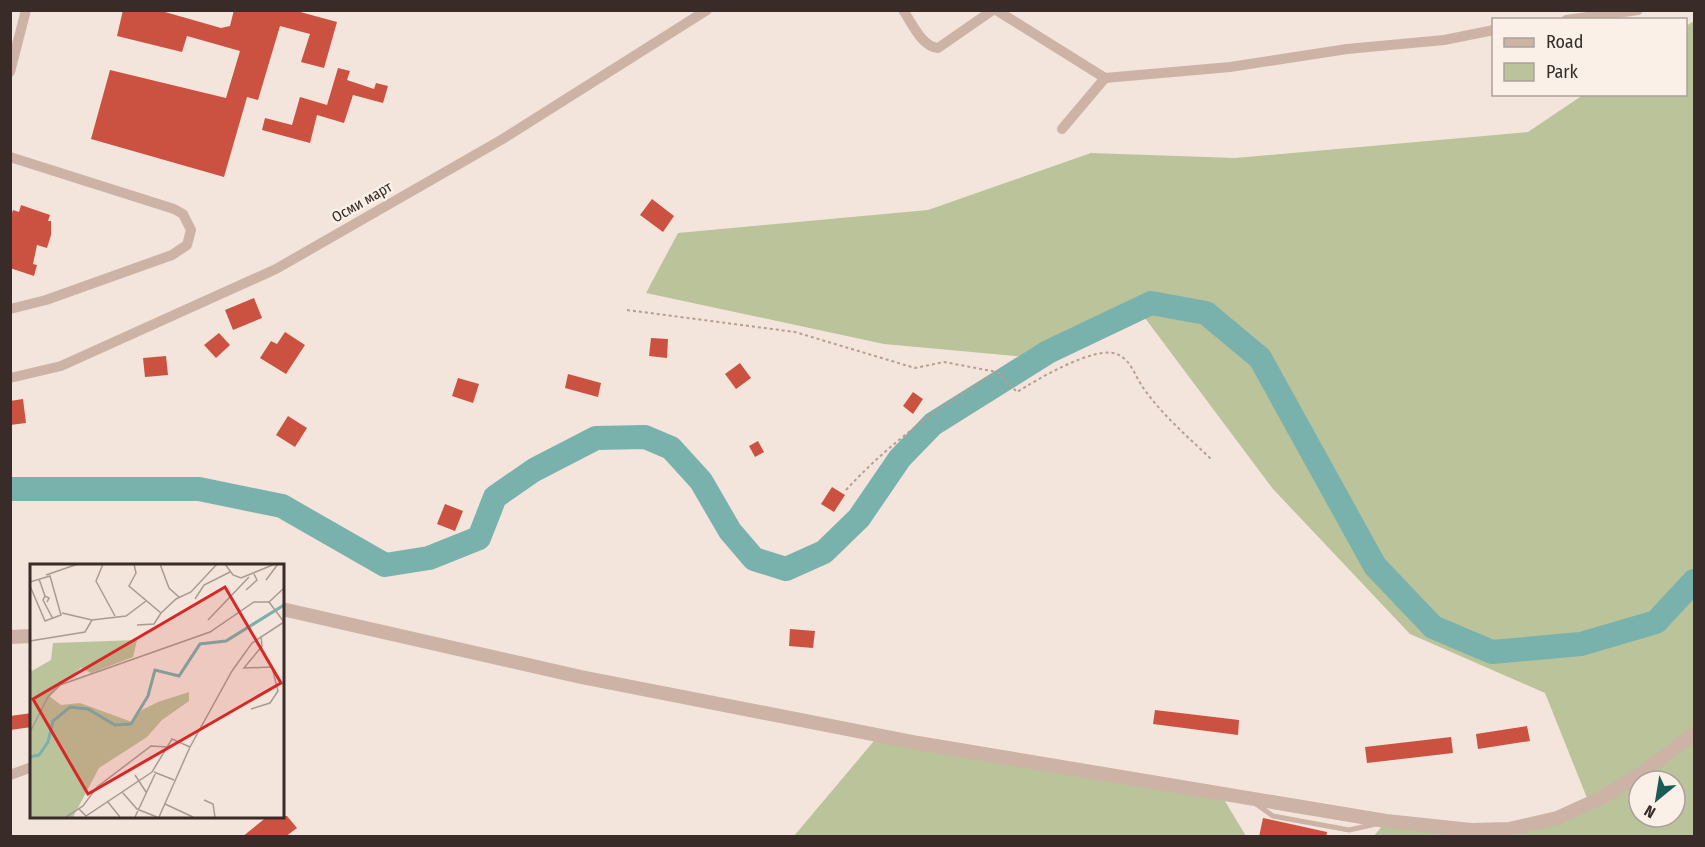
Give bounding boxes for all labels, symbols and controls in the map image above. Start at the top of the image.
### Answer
legend [1492,18,1687,96]
text: Road [1546,31,1583,53]
text: Park [1546,61,1579,83]
street label: Осми март [329,177,396,226]
inset map [30,564,284,817]
north arrow [1627,769,1687,829]
text: N [1641,801,1659,822]

